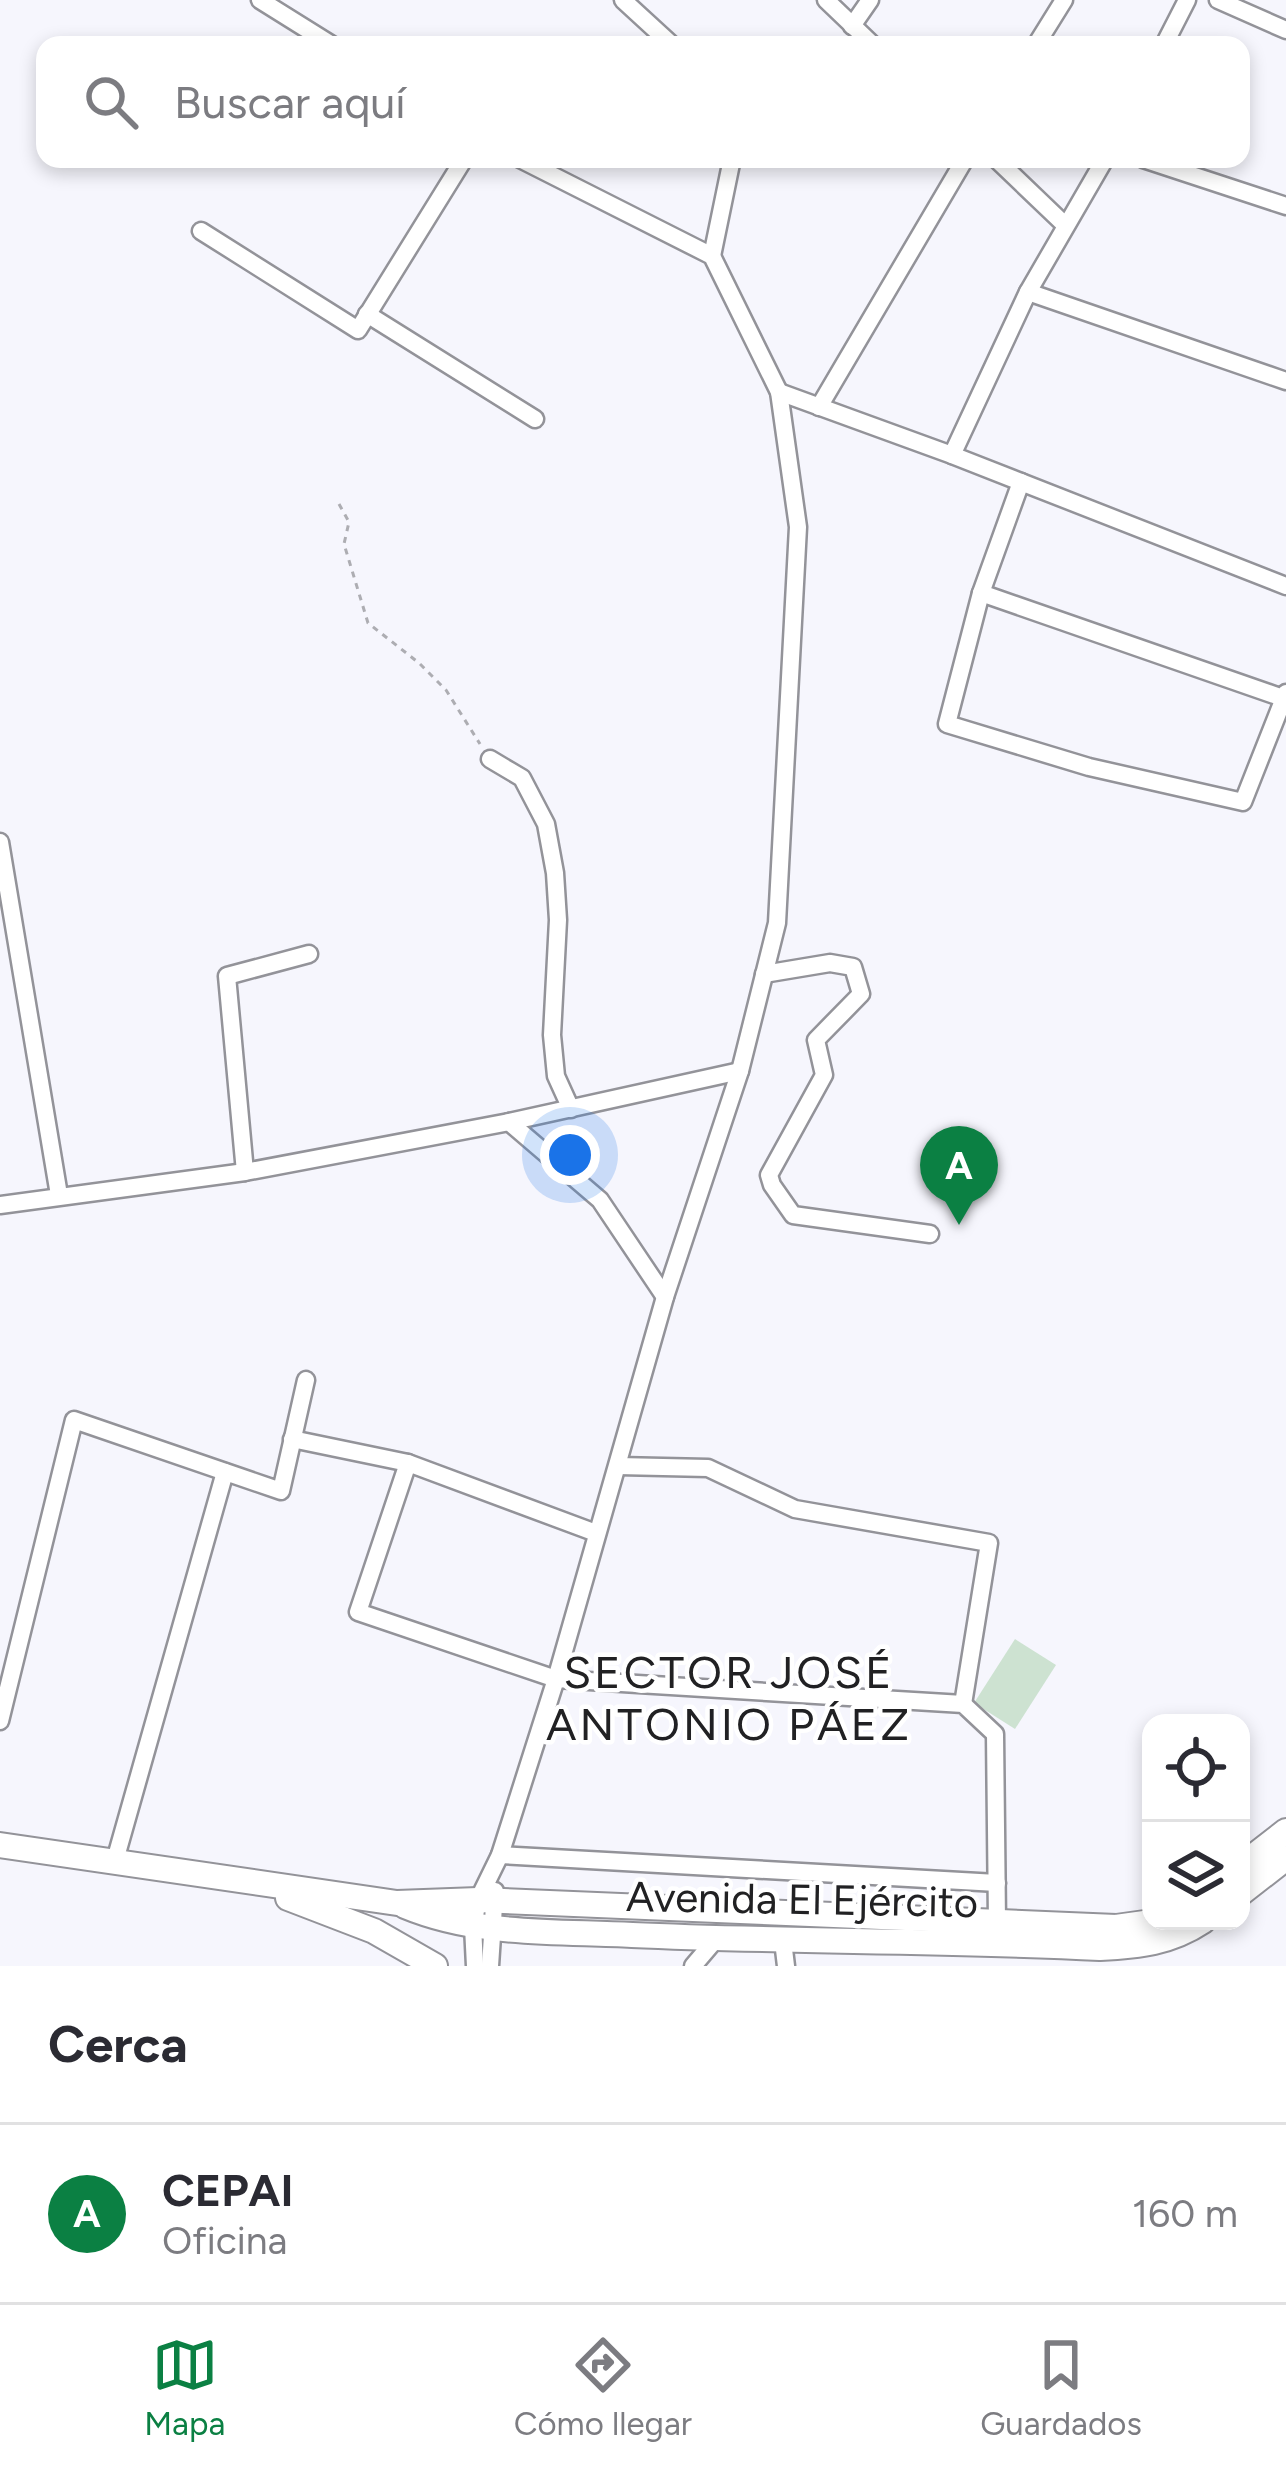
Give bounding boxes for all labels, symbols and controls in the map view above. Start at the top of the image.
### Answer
search box [36,36,1250,168]
icon: search [78,69,144,135]
text: Buscar aquí [174,75,406,129]
your location [540,1125,600,1185]
pin: A [920,1126,998,1225]
district label: SECTOR JOSÉ ANTONIO PÁEZ [546,1645,912,1751]
map controls [1142,1714,1250,1930]
button: locate [1142,1714,1250,1822]
button: layers [1142,1822,1250,1930]
street label: Avenida El Ejército [625,1871,979,1928]
text: Cerca [48,2014,188,2075]
text: CEPAI [162,2163,293,2217]
text: A [73,2190,101,2237]
text: 160 m [1132,2190,1238,2237]
text: Oficina [162,2217,288,2264]
tab: Mapa [144,2332,225,2443]
tab: Cómo llegar [514,2332,692,2443]
tab: Guardados [980,2332,1142,2443]

